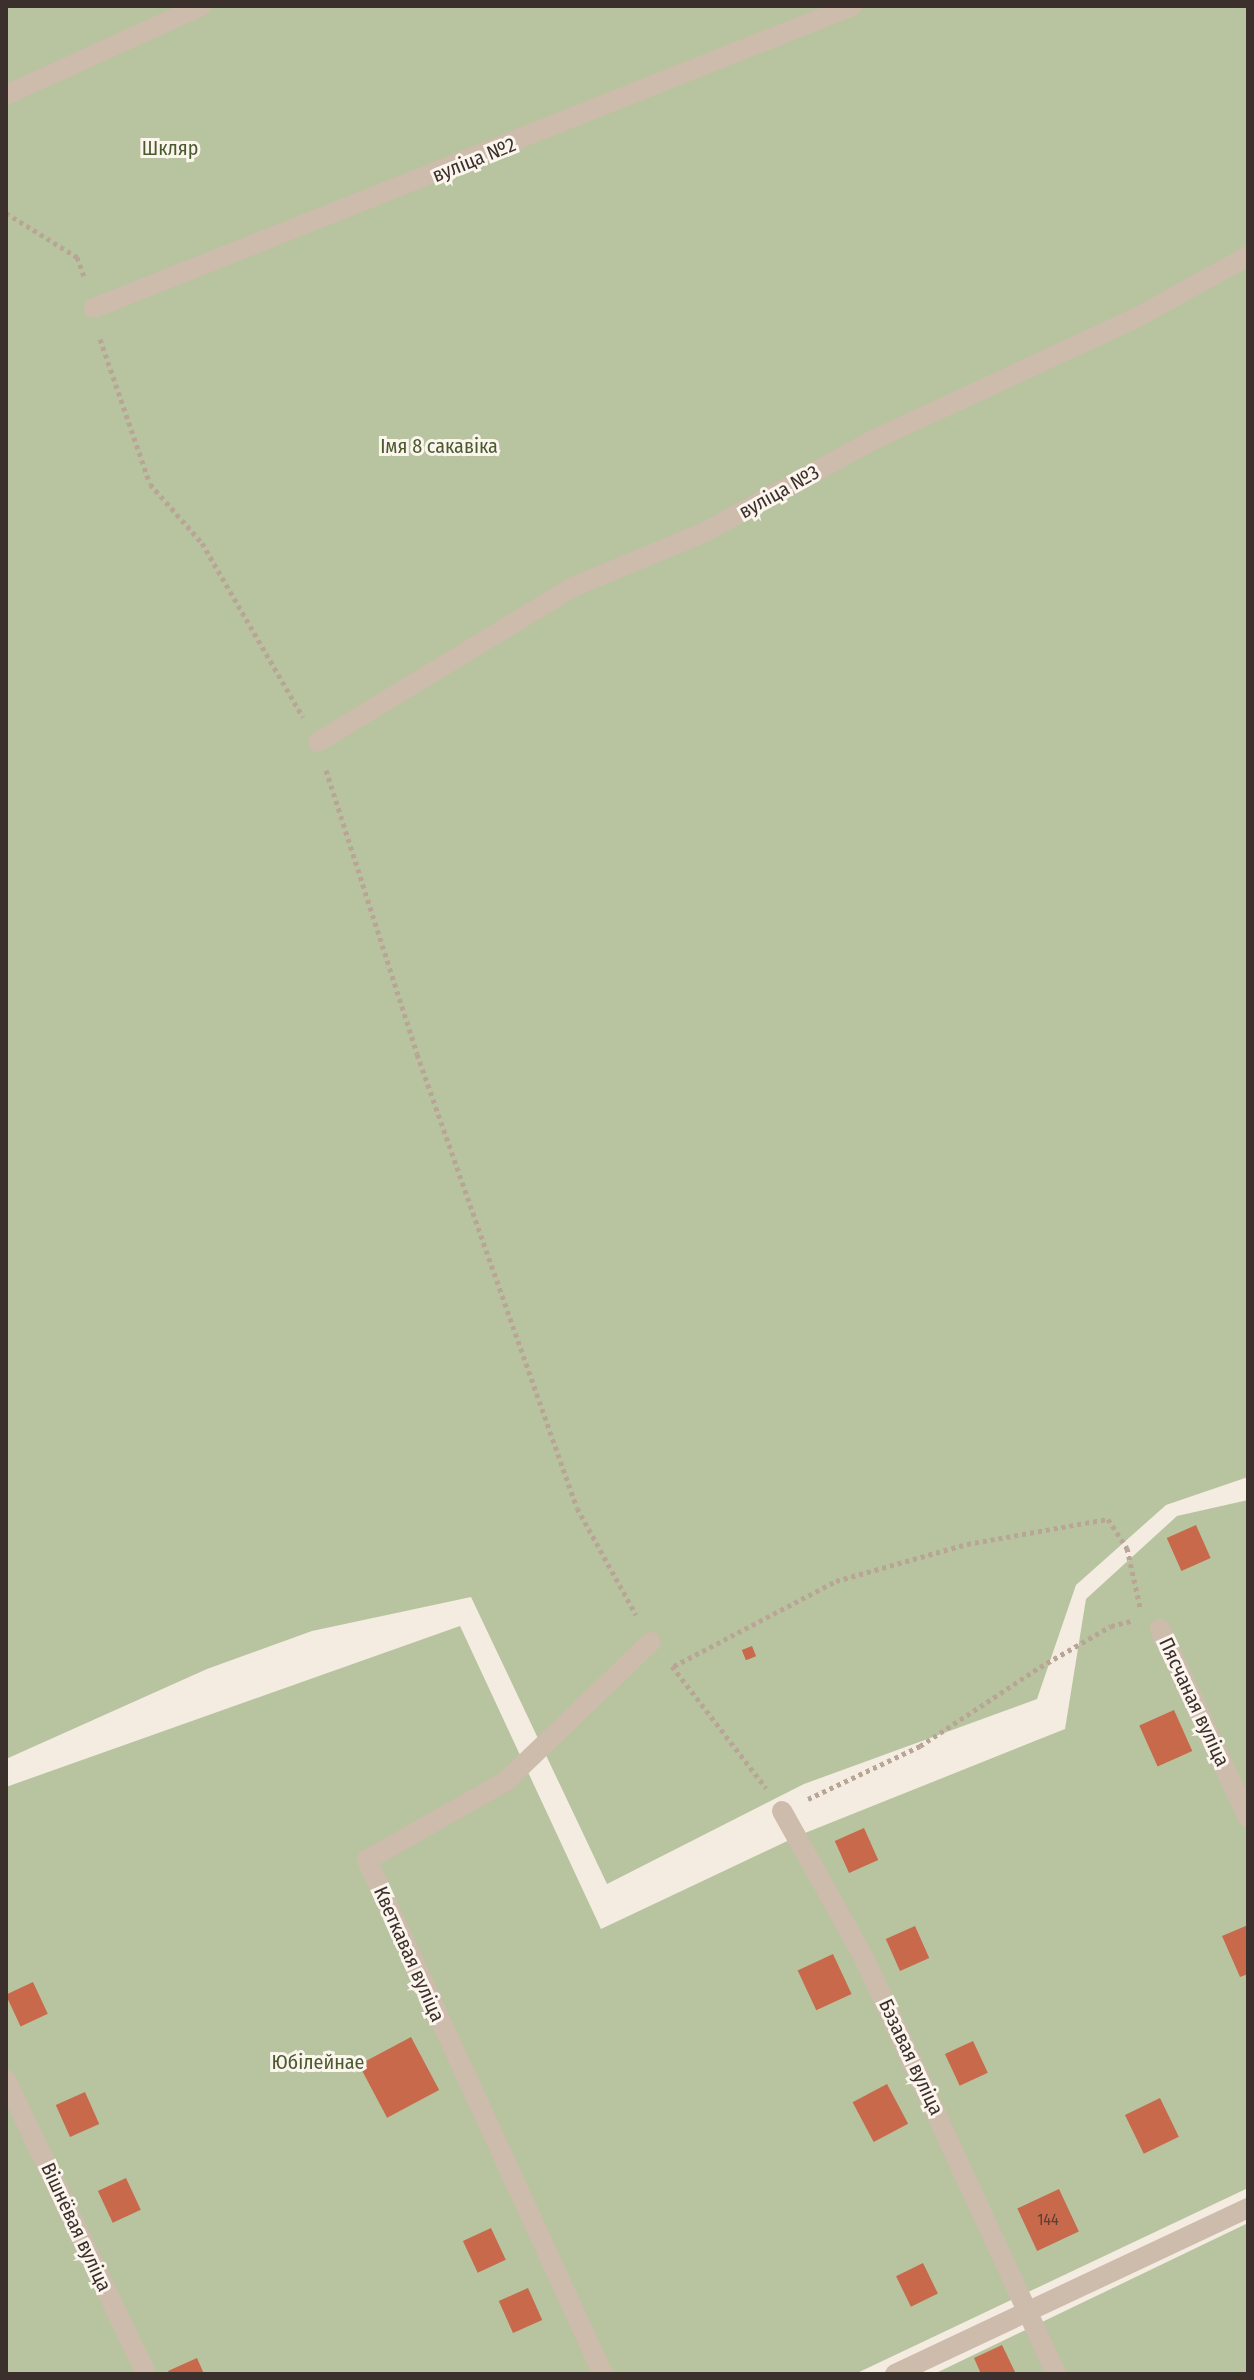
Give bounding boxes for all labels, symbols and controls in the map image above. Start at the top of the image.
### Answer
street label: вуліца №2 [429,132,519,188]
park label: Шкляр [142,136,198,160]
park label: Імя 8 сакавіка [380,434,498,458]
street label: вуліца №3 [735,460,823,524]
street label: Пясчаная вуліца [1154,1634,1234,1770]
street label: Кветкавая вуліца [368,1883,450,2025]
street label: Бэзавая вуліца [874,1995,948,2119]
park label: Юбілейнае [272,2050,364,2074]
street label: Вішнёвая вуліца [36,2159,116,2295]
house number: 144 [1037,2210,1059,2230]

